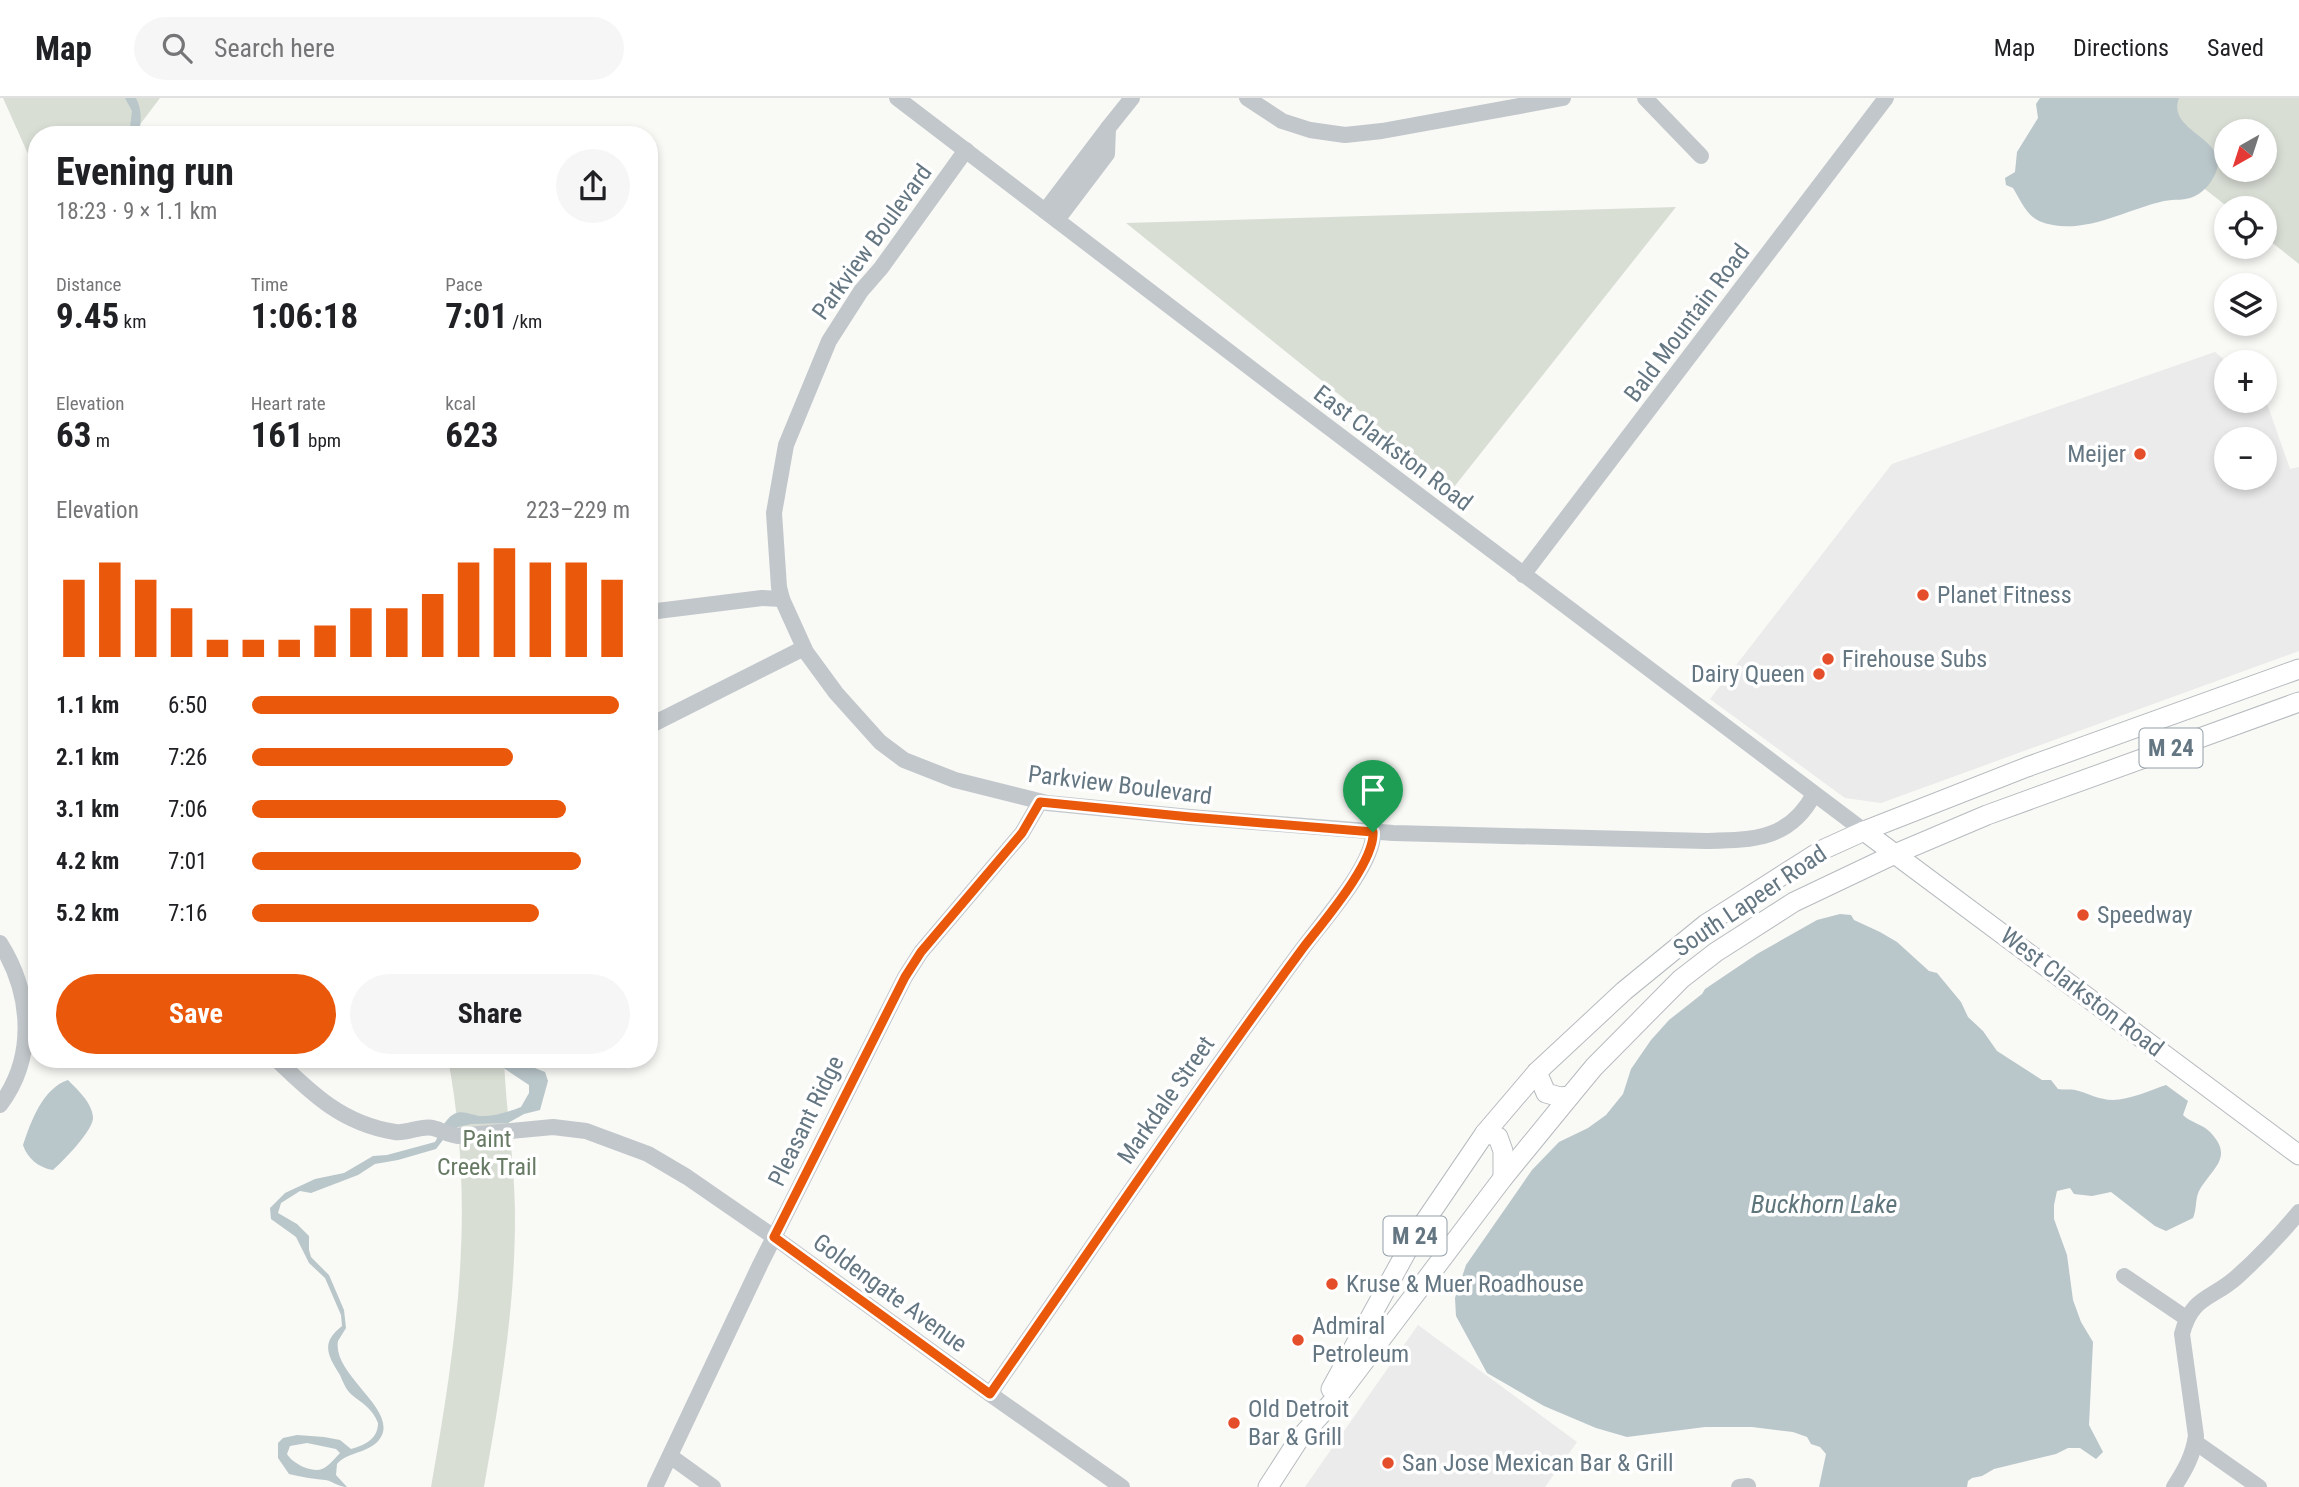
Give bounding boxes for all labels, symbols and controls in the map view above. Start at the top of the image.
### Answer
search box [134,17,624,80]
text: Map [35,29,92,68]
icon: search [158,29,196,67]
text: Search here [214,33,335,63]
text: Map [1994,34,2035,62]
text: Directions [2073,34,2169,62]
text: Saved [2207,34,2264,62]
north arrow [2214,119,2277,182]
map controls [2214,119,2277,490]
button: share [556,149,630,223]
text: Evening run [56,150,234,194]
street label: Parkview Boulevard [806,159,938,325]
button: locate [2214,196,2277,259]
text: 18:23 · 9 × 1.1 km [56,198,217,225]
street label: Bald Mountain Road [1619,239,1755,407]
text: Distance [56,273,121,296]
text: Time [251,273,288,296]
text: Pace [445,273,483,296]
button: layers [2214,273,2277,336]
text: 9.45 [56,296,119,337]
text: 1:06:18 [251,296,358,337]
text: 7:01 [445,296,508,337]
text: km [119,310,146,333]
text: /km [508,310,542,333]
button: + [2214,350,2277,413]
street label: East Clarkston Road [1308,379,1478,517]
text: Elevation [56,392,124,415]
text: Heart rate [251,392,326,415]
text: kcal [445,392,476,415]
text: 63 [56,415,91,456]
text: 161 [251,415,304,456]
text: 623 [445,415,498,456]
button: − [2214,427,2277,490]
text: m [91,429,110,452]
text: bpm [304,429,341,452]
place label: Meijer [2067,440,2126,468]
marker: Meijer [2132,446,2148,462]
text: Elevation [56,497,139,524]
text: 223–229 m [526,497,630,524]
place label: Planet Fitness [1937,581,2072,609]
marker: Planet Fitness [1915,587,1931,603]
place label: Firehouse Subs [1842,645,1987,673]
marker: Firehouse Subs [1820,651,1836,667]
place label: Dairy Queen [1691,660,1805,688]
marker: Dairy Queen [1811,666,1827,682]
text: 1.1 km [56,692,119,719]
text: 6:50 [168,692,207,719]
road number: M 24 [2140,728,2202,768]
text: 2.1 km [56,744,119,771]
text: 7:26 [168,744,207,771]
street label: Parkview Boulevard [1027,760,1213,810]
pin [1343,760,1403,832]
icon: arrive [1354,771,1392,809]
text: 3.1 km [56,796,119,823]
text: 7:06 [168,796,207,823]
street label: South Lapeer Road [1668,839,1832,963]
text: 4.2 km [56,848,119,875]
text: 7:01 [168,848,207,875]
text: 5.2 km [56,900,119,927]
text: 7:16 [168,900,207,927]
place label: Speedway [2097,901,2193,929]
marker: Speedway [2075,907,2091,923]
street label: West Clarkston Road [1995,922,2169,1062]
button: Save [56,974,336,1054]
button: Share [350,974,630,1054]
street label: Markdale Street [1112,1031,1220,1169]
street label: Pleasant Ridge [762,1051,850,1191]
park label: Paint Creek Trail [437,1125,537,1181]
water label: Buckhorn Lake [1751,1189,1897,1219]
road number: M 24 [1384,1217,1446,1256]
street label: Goldengate Avenue [808,1228,972,1358]
place label: Kruse & Muer Roadhouse [1346,1270,1584,1298]
marker: Kruse & Muer Roadhouse [1324,1276,1340,1292]
place label: Admiral Petroleum [1312,1312,1409,1368]
marker: Admiral Petroleum [1290,1332,1306,1348]
place label: Old Detroit Bar & Grill [1248,1395,1349,1451]
marker: Old Detroit Bar & Grill [1226,1415,1242,1431]
place label: San Jose Mexican Bar & Grill [1402,1449,1674,1477]
marker: San Jose Mexican Bar & Grill [1380,1455,1396,1471]

